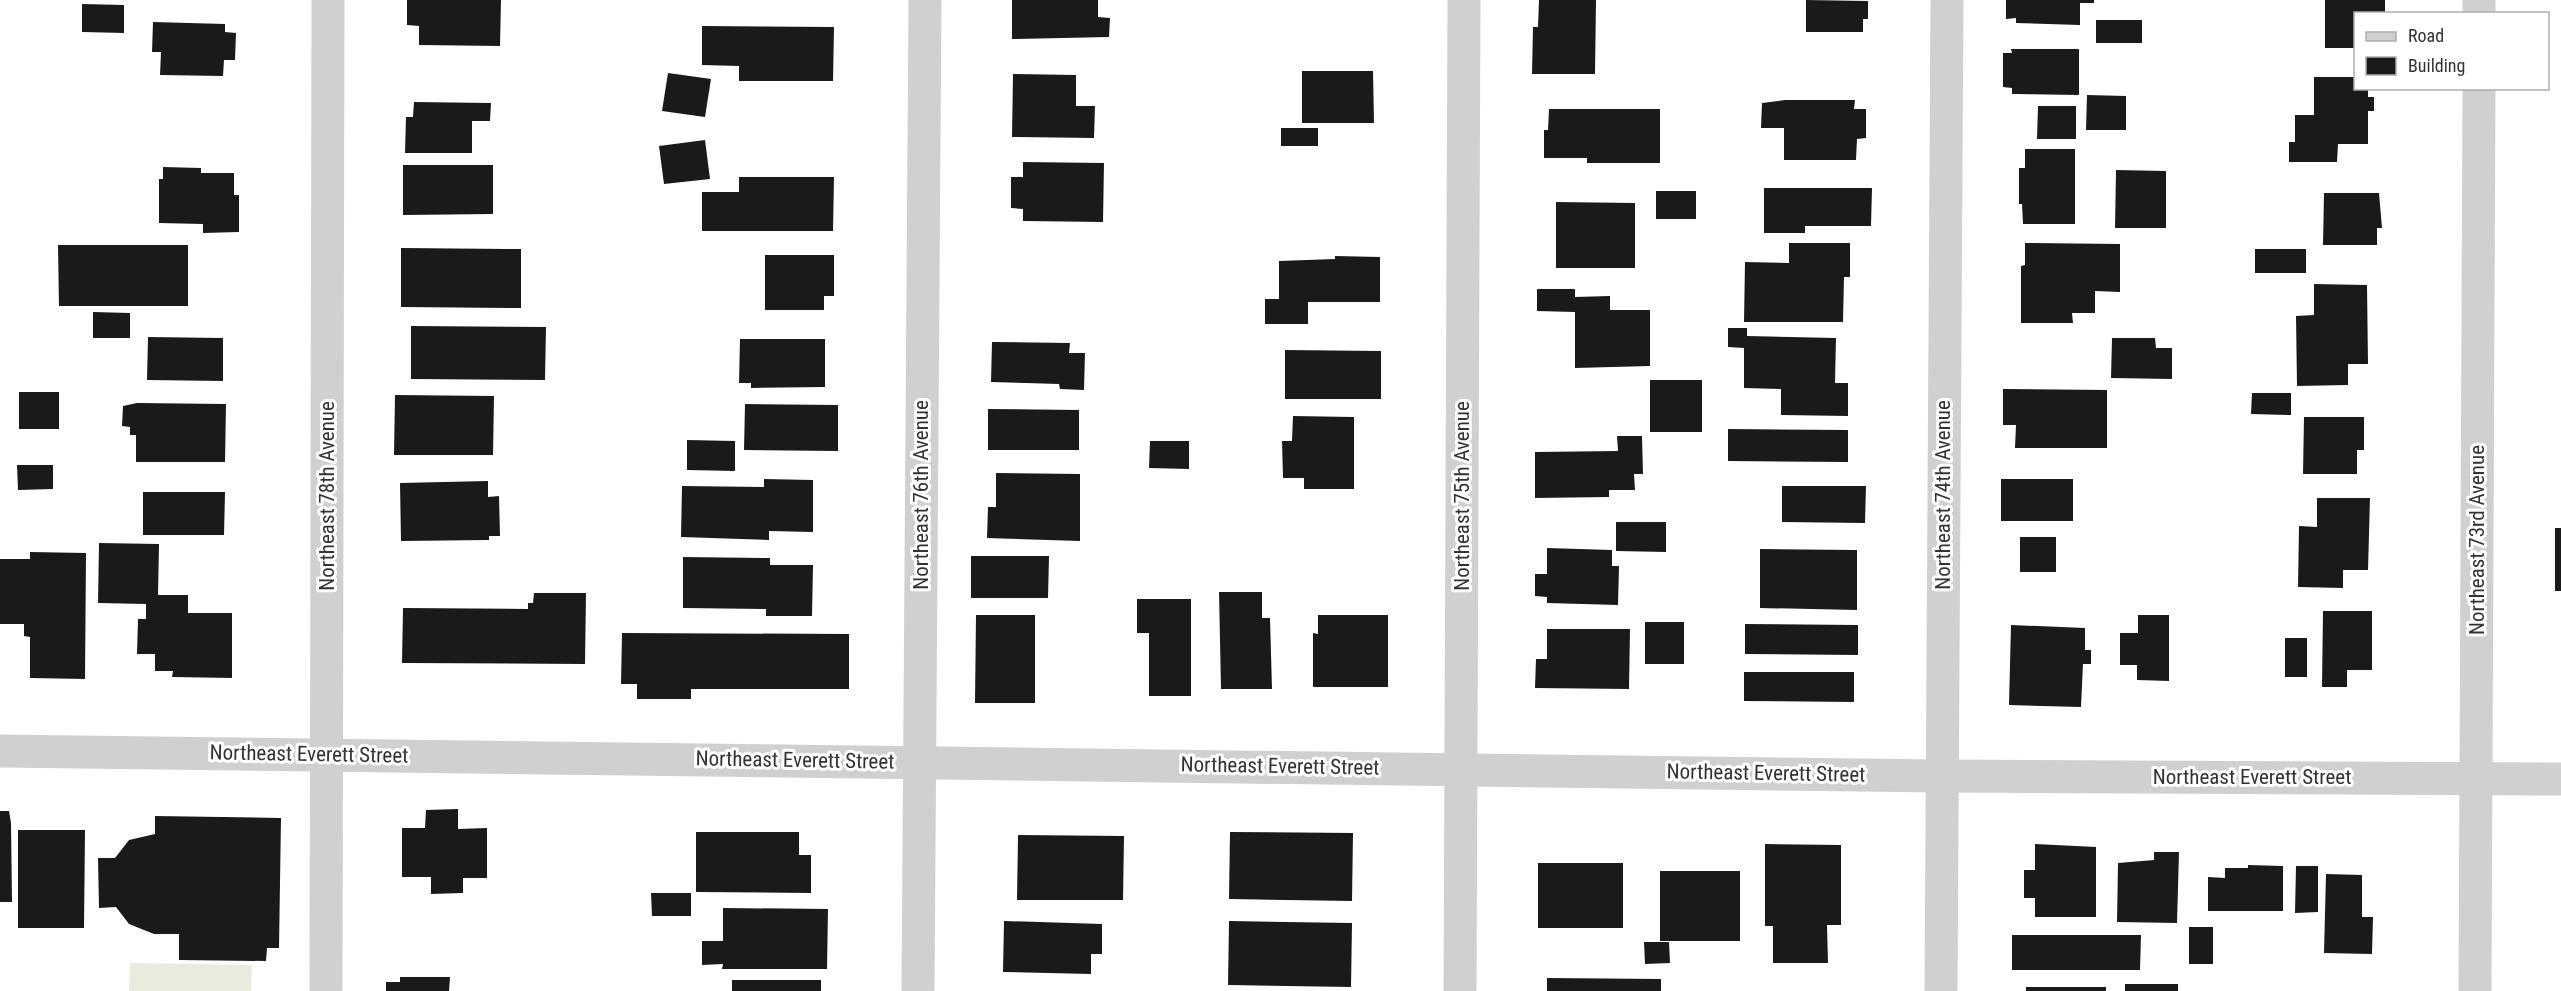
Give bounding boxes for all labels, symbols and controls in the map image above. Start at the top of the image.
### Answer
legend [2354,12,2549,90]
text: Road [2408,25,2444,46]
text: Building [2408,55,2465,76]
street label: Northeast 76th Avenue [909,400,933,590]
street label: Northeast 74th Avenue [1931,400,1955,590]
street label: Northeast 78th Avenue [315,401,339,591]
street label: Northeast 75th Avenue [1450,401,1474,591]
street label: Northeast 73rd Avenue [2465,445,2489,635]
street label: Northeast Everett Street [209,740,409,768]
street label: Northeast Everett Street [695,746,895,774]
street label: Northeast Everett Street [1180,752,1380,780]
street label: Northeast Everett Street [1666,759,1866,787]
street label: Northeast Everett Street [2153,765,2351,789]

